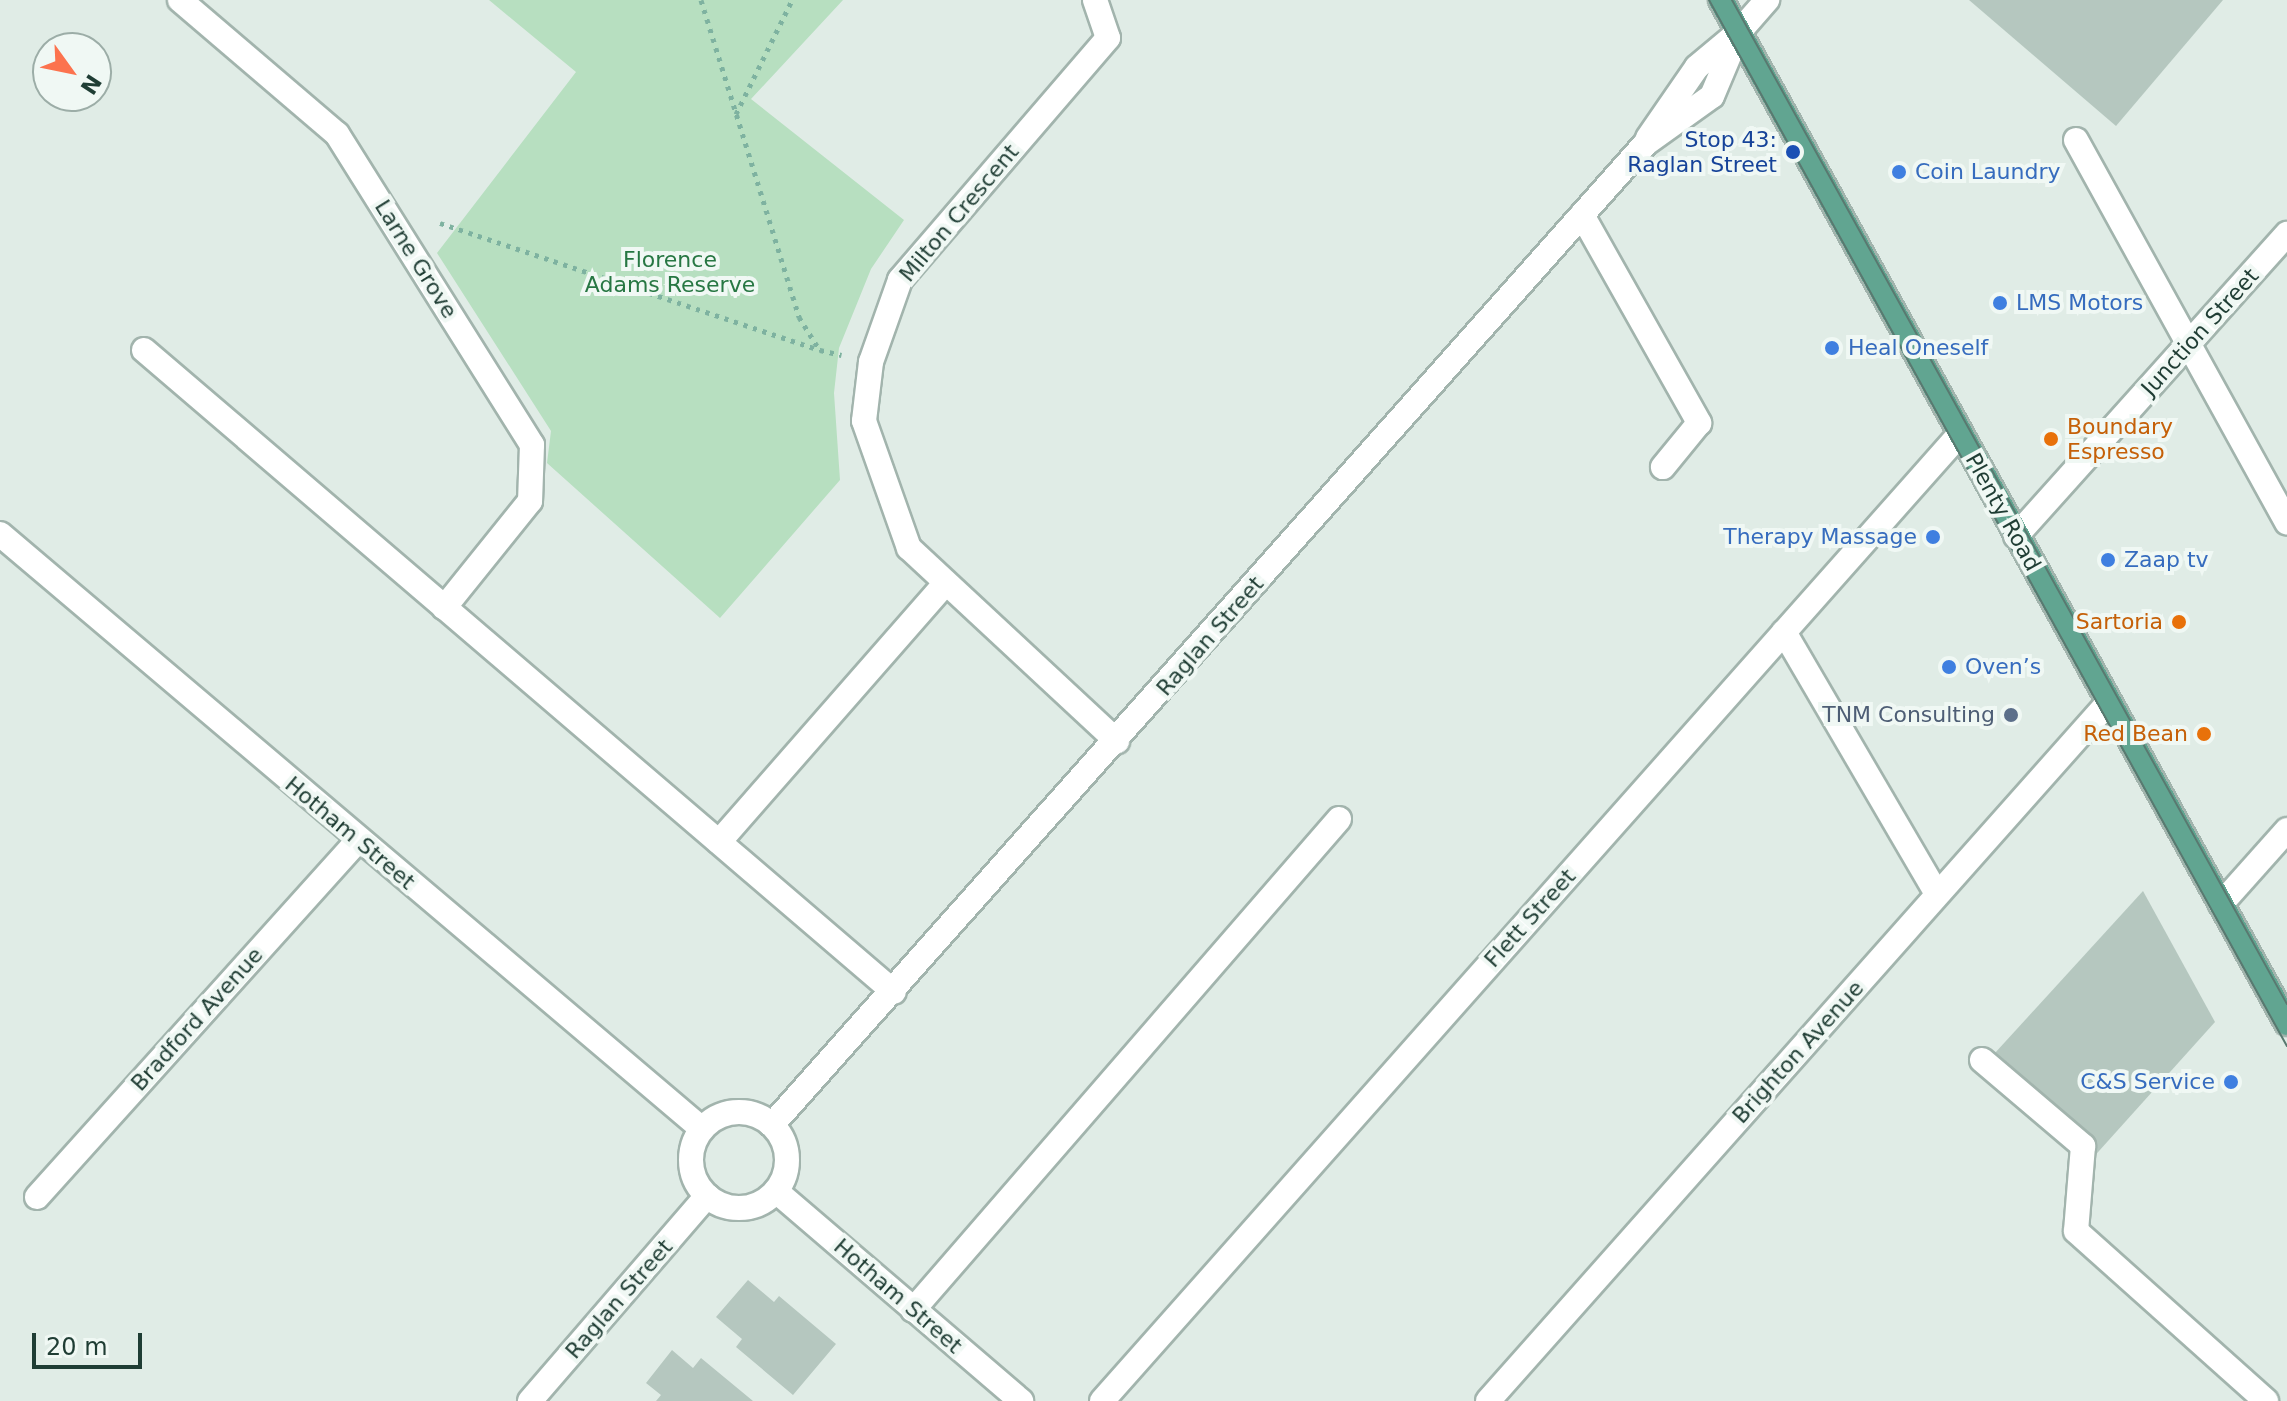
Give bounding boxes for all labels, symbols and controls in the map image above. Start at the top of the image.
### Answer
north arrow [32,32,112,112]
text: N [75,70,106,99]
place label: Stop 43: Raglan Street [1627,126,1777,178]
street label: Milton Crescent [894,139,1024,287]
marker: Stop 43: Raglan Street [1784,143,1802,161]
place label: Coin Laundry [1915,159,2061,185]
marker: Coin Laundry [1890,163,1908,181]
street label: Larne Grove [369,195,463,323]
park label: Florence Adams Reserve [585,246,755,298]
street label: Junction Street [2136,263,2264,401]
place label: LMS Motors [2016,290,2143,316]
marker: LMS Motors [1991,294,2009,312]
place label: Heal Oneself [1848,335,1988,361]
marker: Heal Oneself [1823,339,1841,357]
place label: Boundary Espresso [2067,413,2173,464]
marker: Boundary Espresso [2042,430,2060,448]
street label: Plenty Road [1960,448,2046,576]
place label: Therapy Massage [1723,524,1917,550]
marker: Therapy Massage [1924,528,1942,546]
place label: Zaap tv [2124,547,2209,573]
marker: Zaap tv [2099,551,2117,569]
street label: Raglan Street [1151,571,1269,701]
place label: Sartoria [2076,609,2163,635]
marker: Sartoria [2170,613,2188,631]
place label: Oven’s [1965,654,2041,680]
marker: Oven’s [1940,658,1958,676]
place label: TNM Consulting [1822,702,1995,728]
marker: TNM Consulting [2002,706,2020,724]
place label: Red Bean [2083,721,2188,747]
marker: Red Bean [2195,725,2213,743]
street label: Hotham Street [280,771,420,895]
street label: Flett Street [1479,863,1581,973]
street label: Bradford Avenue [126,942,268,1096]
street label: Brighton Avenue [1727,975,1869,1129]
place label: C&S Service [2080,1069,2215,1095]
marker: C&S Service [2222,1073,2240,1091]
street label: Hotham Street [828,1233,968,1359]
street label: Raglan Street [560,1234,678,1364]
scale bar [36,1317,146,1367]
text: 20 m [46,1333,108,1361]

